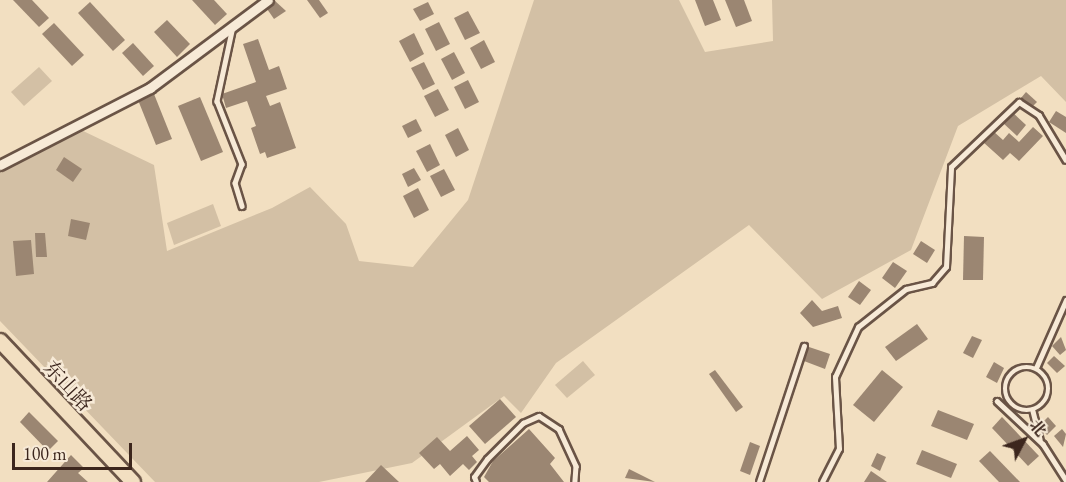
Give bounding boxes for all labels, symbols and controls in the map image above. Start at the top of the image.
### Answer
street label: 东山路 [39,356,97,416]
north arrow [994,410,1054,470]
text: 北 [1025,415,1051,441]
scale bar [15,431,135,469]
text: 100 m [23,442,67,465]

